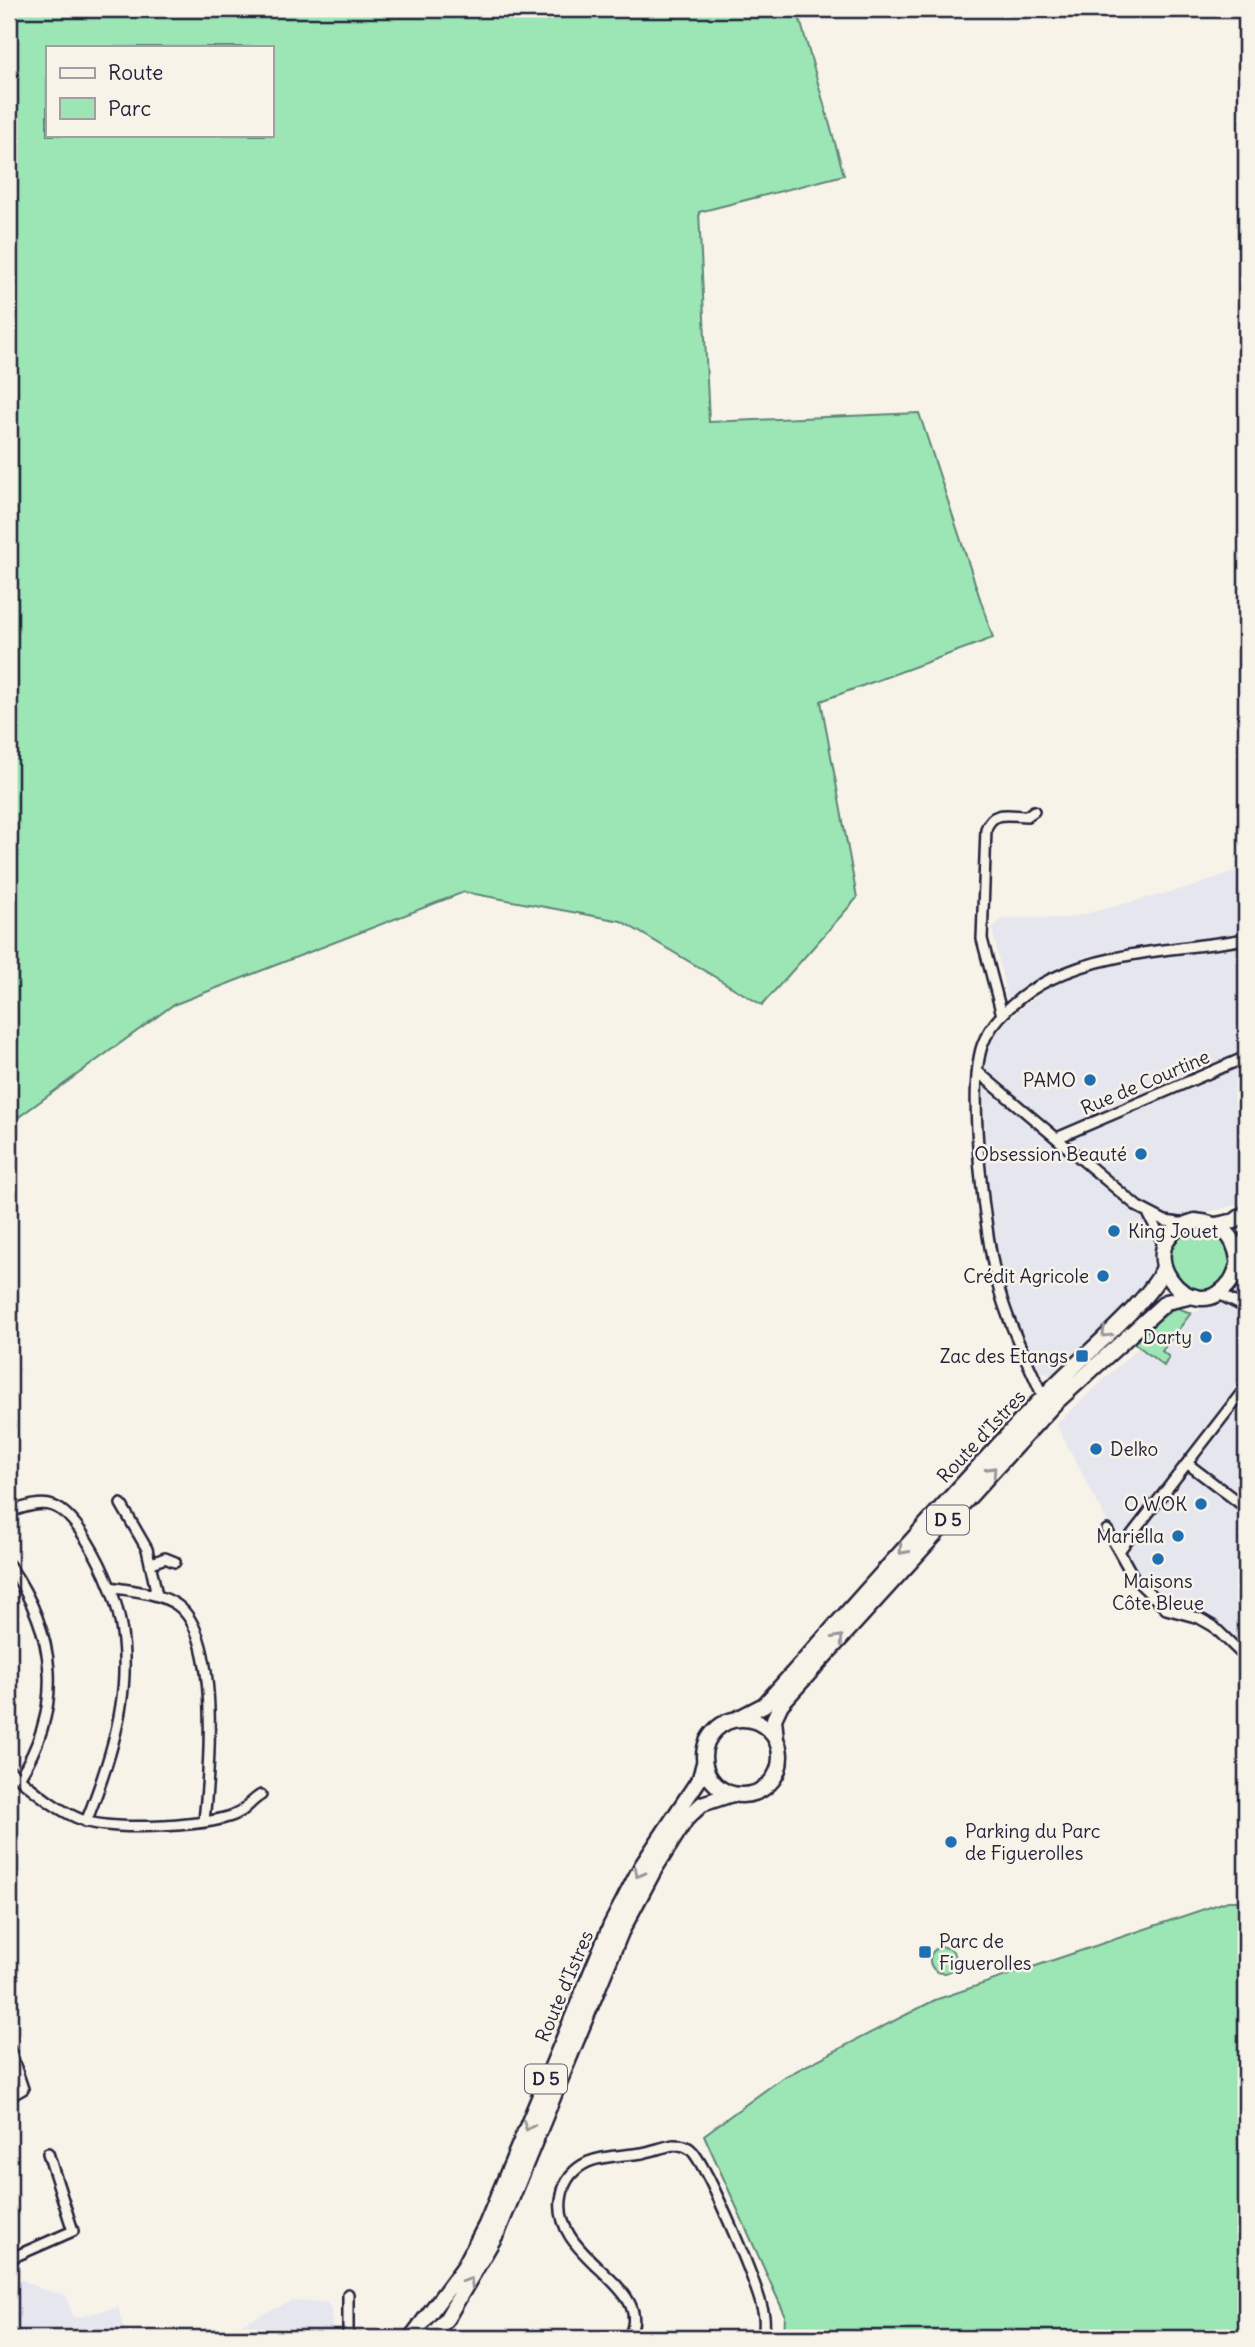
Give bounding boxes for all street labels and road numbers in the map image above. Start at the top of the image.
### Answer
street label: Rue de Courtine [1077,1044,1213,1120]
street label: Route d'Istres [932,1384,1030,1488]
road number: D 5 [927,1506,969,1534]
street label: Route d'Istres [530,1927,598,2045]
road number: D 5 [525,2064,567,2094]

